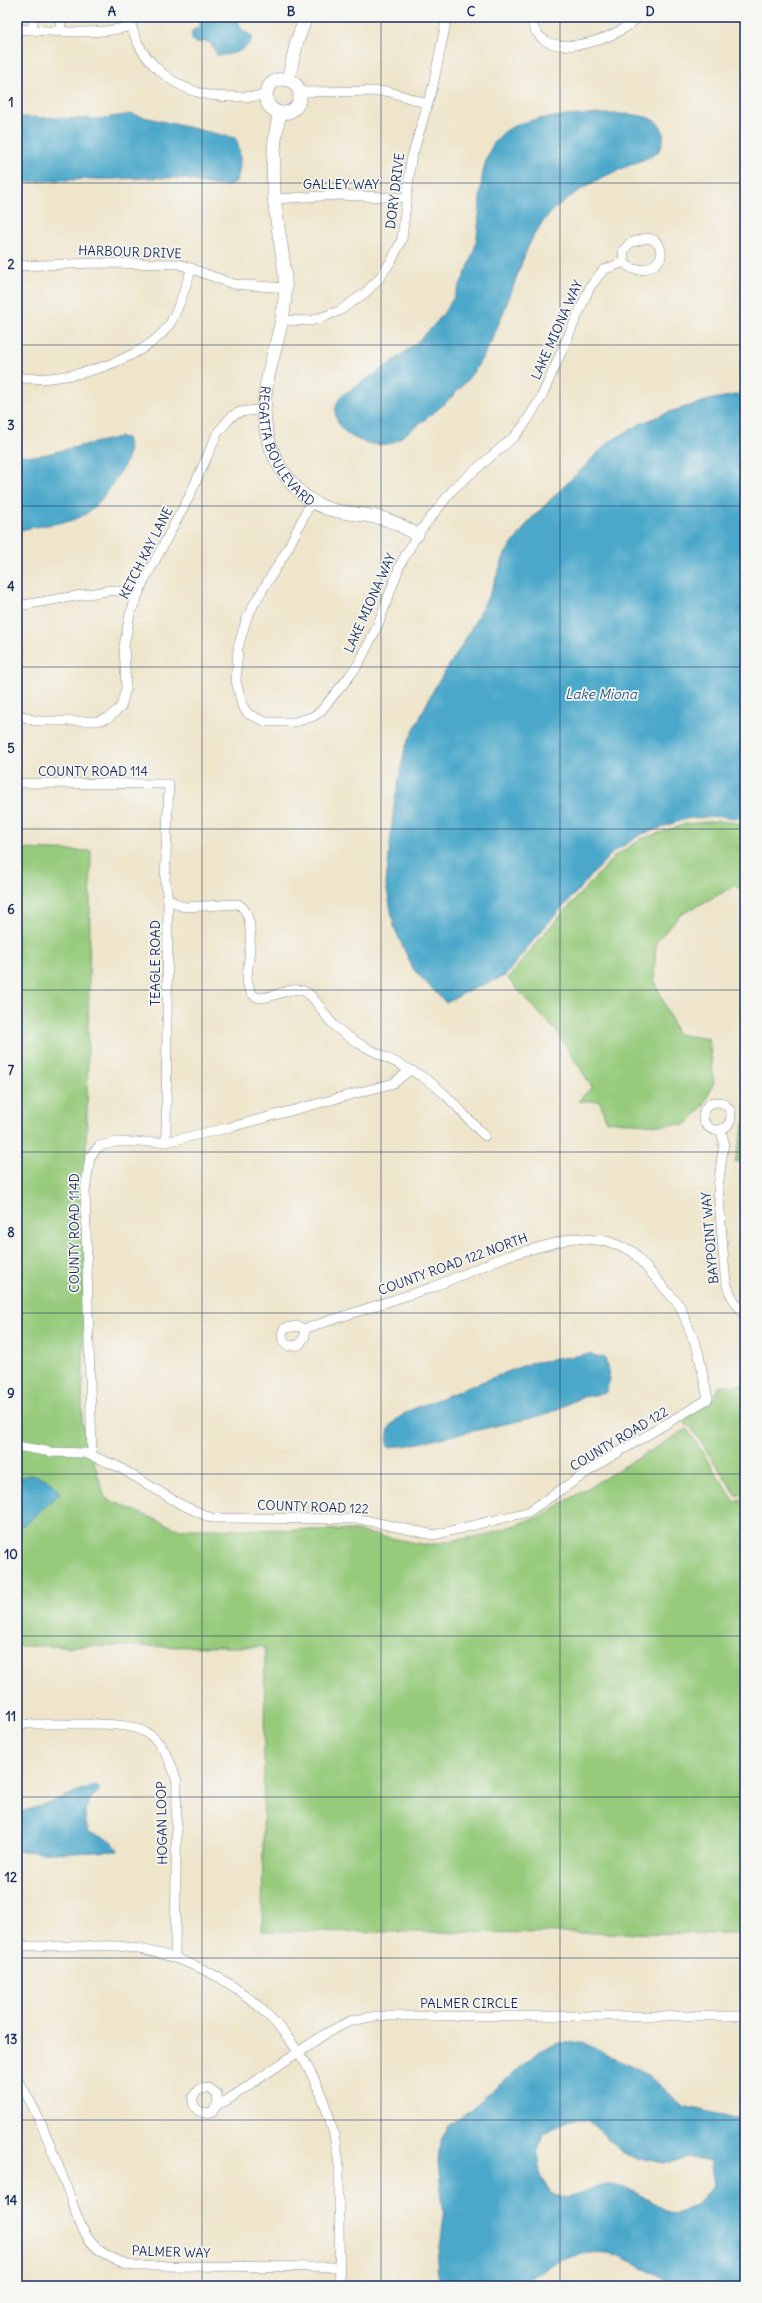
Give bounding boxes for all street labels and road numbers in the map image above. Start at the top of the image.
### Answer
street label: DORY DRIVE [382,152,408,230]
street label: GALLEY WAY [303,176,379,193]
street label: HARBOUR DRIVE [78,242,182,262]
street label: LAKE MIONA WAY [527,278,587,382]
street label: REGATTA BOULEVARD [256,385,319,510]
street label: KETCH KAY LANE [115,504,177,602]
street label: LAKE MIONA WAY [340,551,400,655]
street label: COUNTY ROAD 114 [38,763,148,780]
street label: TEAGLE ROAD [147,920,164,1006]
street label: COUNTY ROAD 114D [66,1173,83,1293]
street label: BAYPOINT WAY [698,1191,722,1285]
street label: COUNTY ROAD 122 NORTH [376,1229,530,1299]
street label: COUNTY ROAD 122 [567,1403,671,1475]
street label: COUNTY ROAD 122 [257,1497,369,1517]
street label: HOGAN LOOP [153,1781,171,1865]
street label: PALMER CIRCLE [420,1995,518,2012]
street label: PALMER WAY [131,2242,211,2262]

